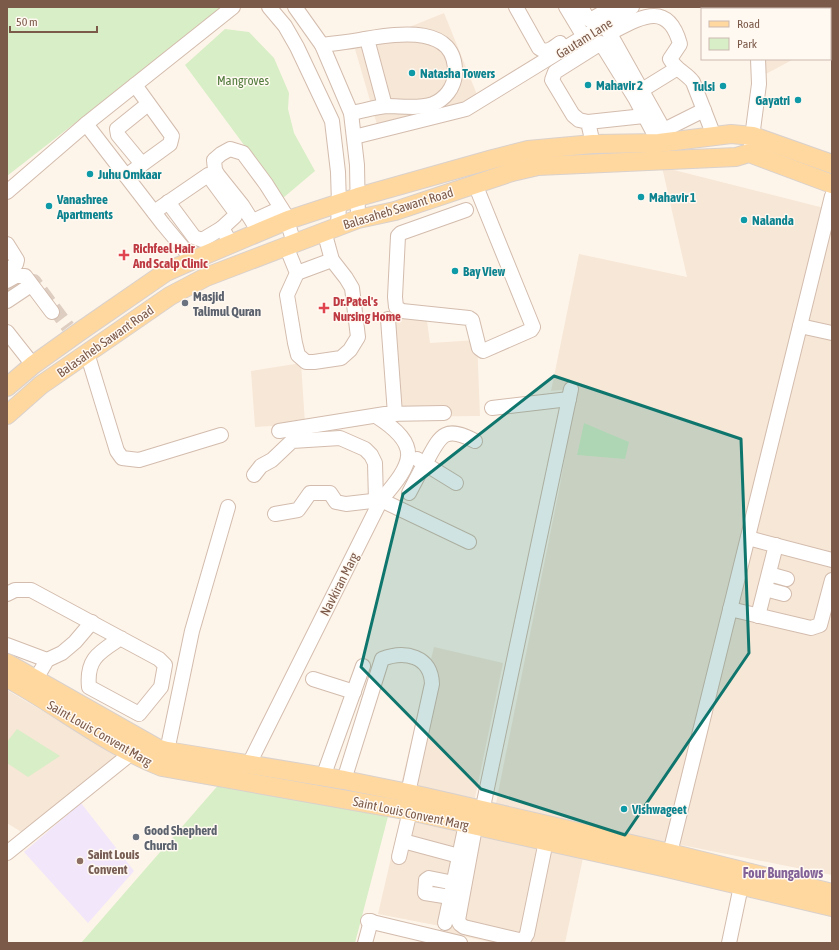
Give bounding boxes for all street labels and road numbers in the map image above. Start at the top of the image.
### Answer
street label: Gautam Lane [553,15,615,62]
street label: Balasaheb Sawant Road [341,185,455,232]
street label: Balasaheb Sawant Road [54,302,156,380]
street label: Navkiran Marg [317,550,362,618]
street label: Saint Louis Convent Marg [45,697,155,770]
street label: Saint Louis Convent Marg [352,794,471,833]

